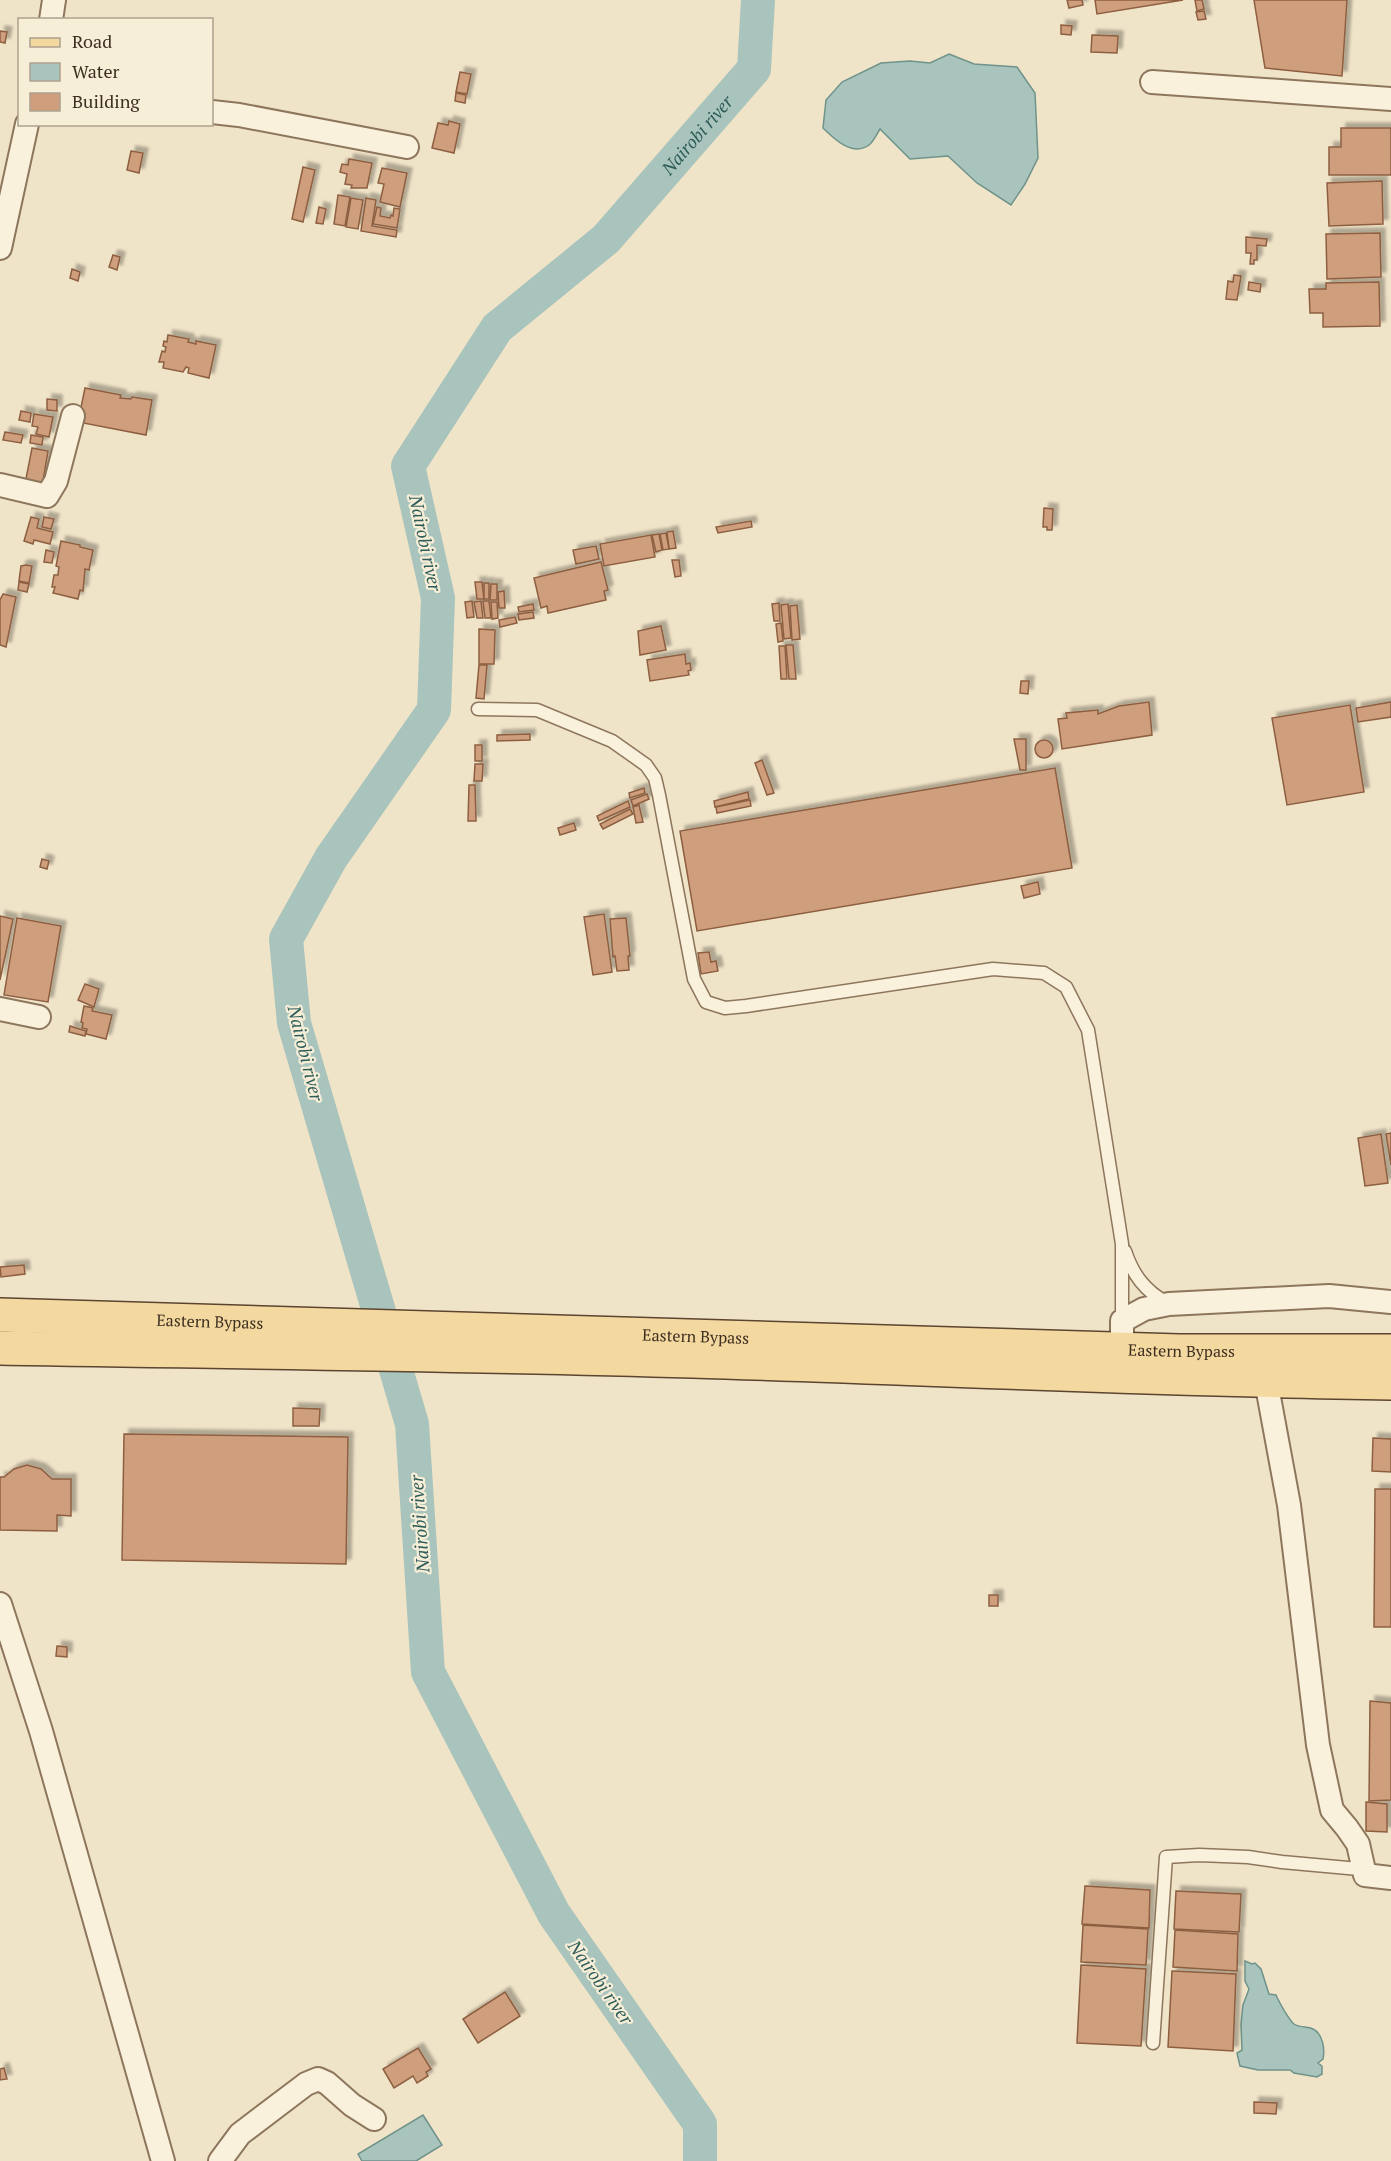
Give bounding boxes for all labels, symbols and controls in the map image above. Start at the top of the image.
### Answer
legend [18,18,213,126]
text: Road [72,29,112,53]
text: Water [72,59,119,83]
text: Building [72,89,140,113]
water label: Nairobi river [655,89,738,180]
water label: Nairobi river [404,492,448,594]
water label: Nairobi river [282,1002,330,1104]
street label: Eastern Bypass [156,1309,264,1334]
street label: Eastern Bypass [642,1324,749,1349]
street label: Eastern Bypass [1128,1338,1235,1362]
water label: Nairobi river [404,1474,434,1574]
water label: Nairobi river [563,1934,639,2030]

